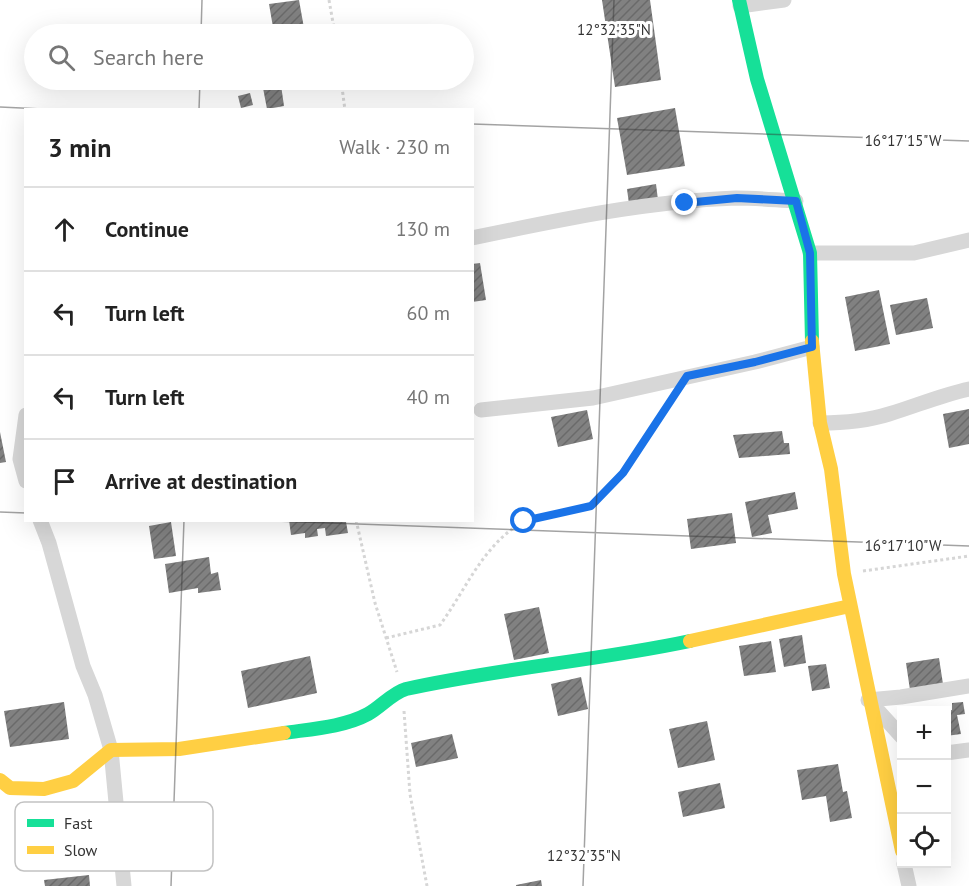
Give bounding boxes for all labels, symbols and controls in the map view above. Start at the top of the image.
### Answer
text: 12°32'35"N [577,20,651,39]
search box [24,24,474,90]
icon: search [45,41,78,74]
text: Search here [93,43,204,71]
text: 3 min [48,131,111,164]
text: 16°17'15"W [865,131,942,150]
text: Walk · 230 m [339,134,450,160]
route end [671,189,697,215]
icon: ahead [48,213,81,246]
text: Continue [105,215,189,243]
text: 130 m [396,216,450,242]
icon: left [48,297,81,330]
text: Turn left [105,299,185,327]
text: 60 m [407,300,450,326]
icon: left [48,381,81,414]
text: Turn left [105,383,185,411]
text: 40 m [407,384,450,410]
icon: arrive [48,465,81,498]
text: Arrive at destination [105,467,297,495]
route start [510,507,536,533]
text: 16°17'10"W [865,536,942,555]
map controls [897,706,951,868]
button: + [897,706,951,760]
button: − [897,760,951,814]
legend [15,802,213,871]
text: Fast [64,813,93,833]
button: locate [897,814,951,868]
text: Slow [64,840,98,860]
text: 12°32'35"N [547,846,621,865]

